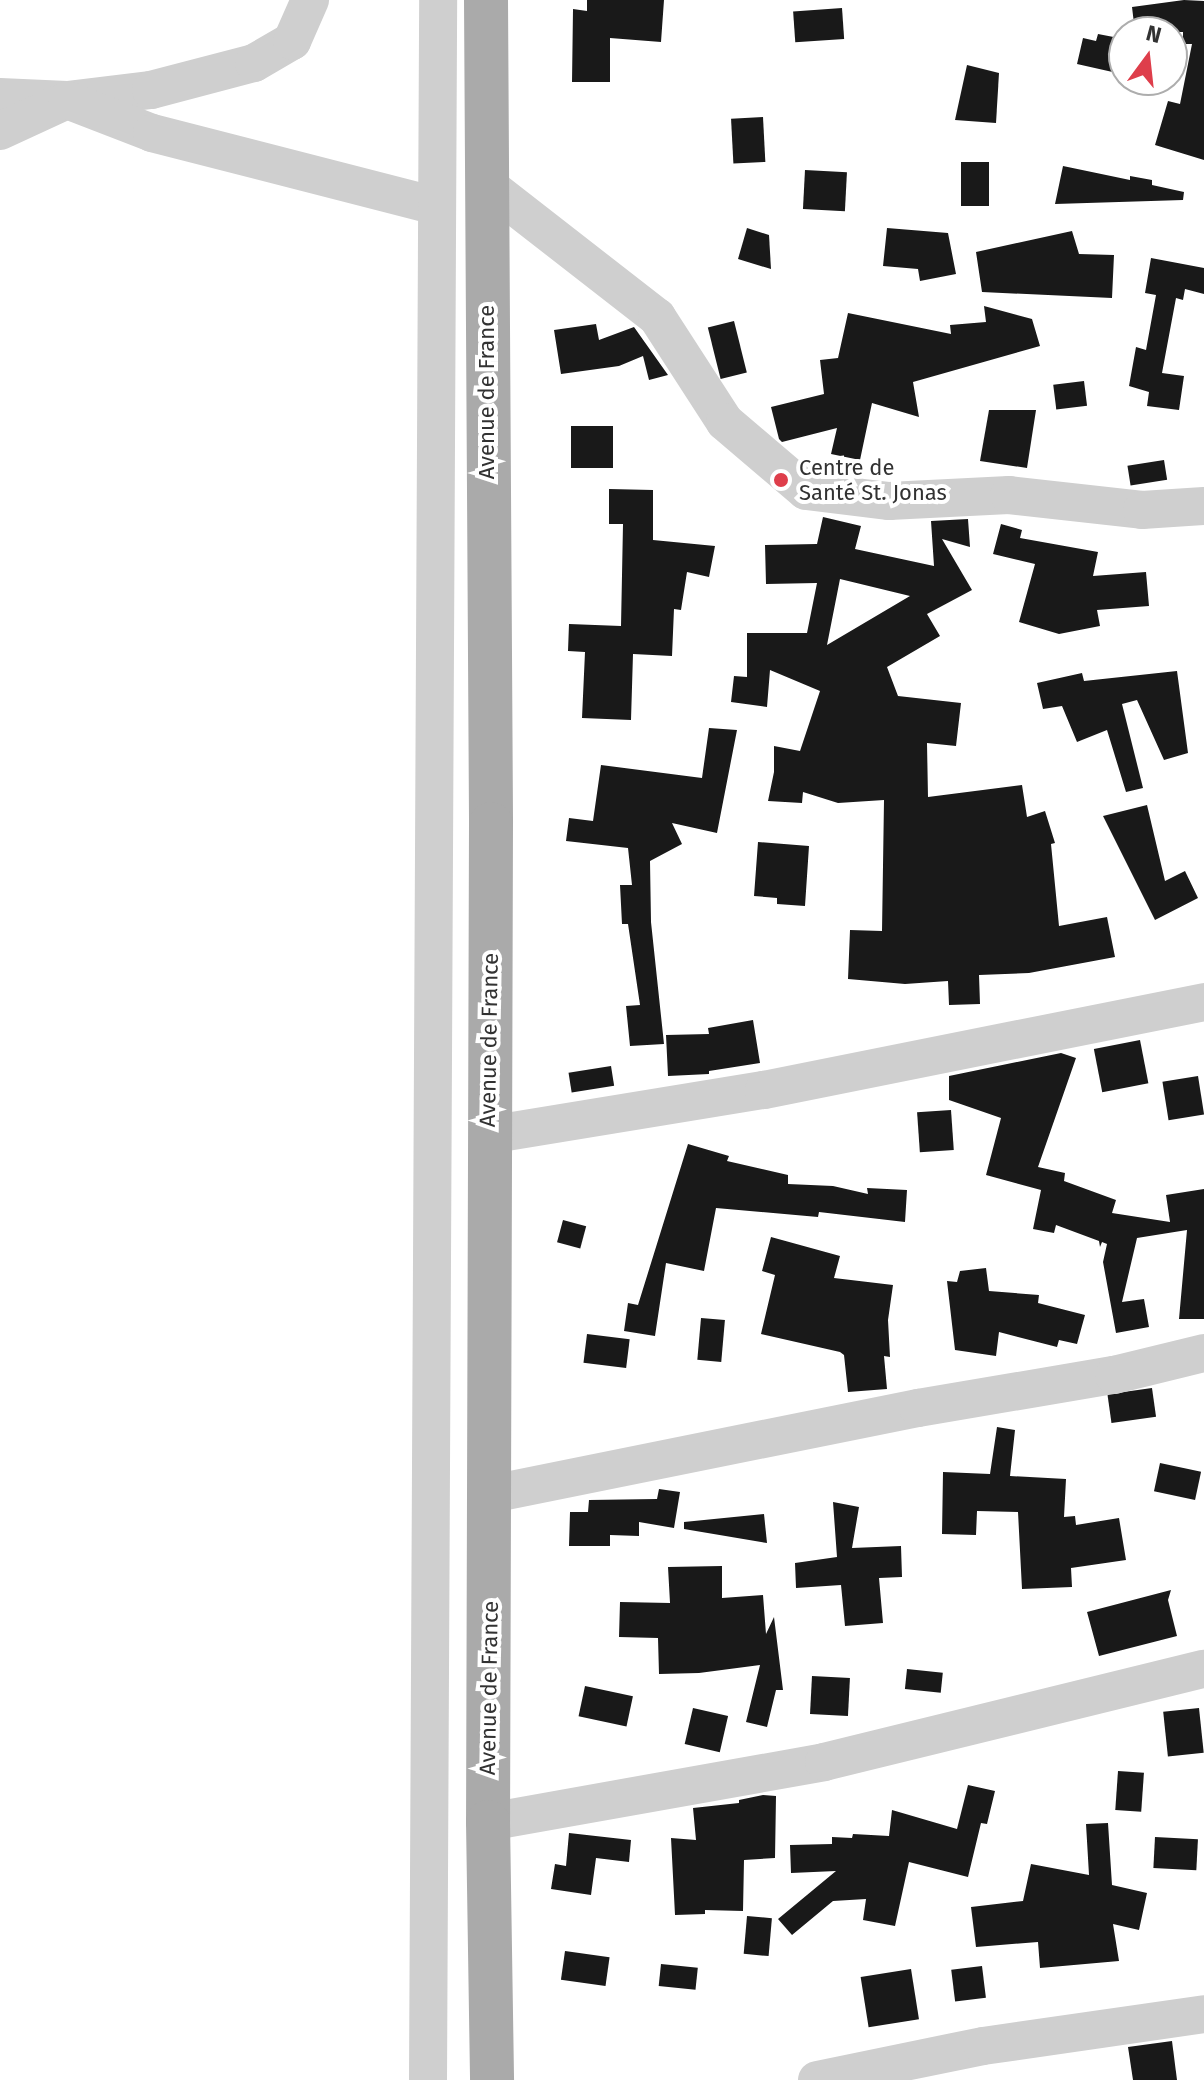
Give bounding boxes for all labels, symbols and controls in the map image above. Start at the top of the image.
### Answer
north arrow [1108,16,1188,96]
text: N [1143,19,1164,49]
street label: Avenue de France [474,305,500,479]
place label: Centre de Santé St. Jonas [799,454,947,506]
marker: Centre de Santé St. Jonas [770,469,792,491]
street label: Avenue de France [474,953,504,1127]
street label: Avenue de France [474,1601,504,1775]

